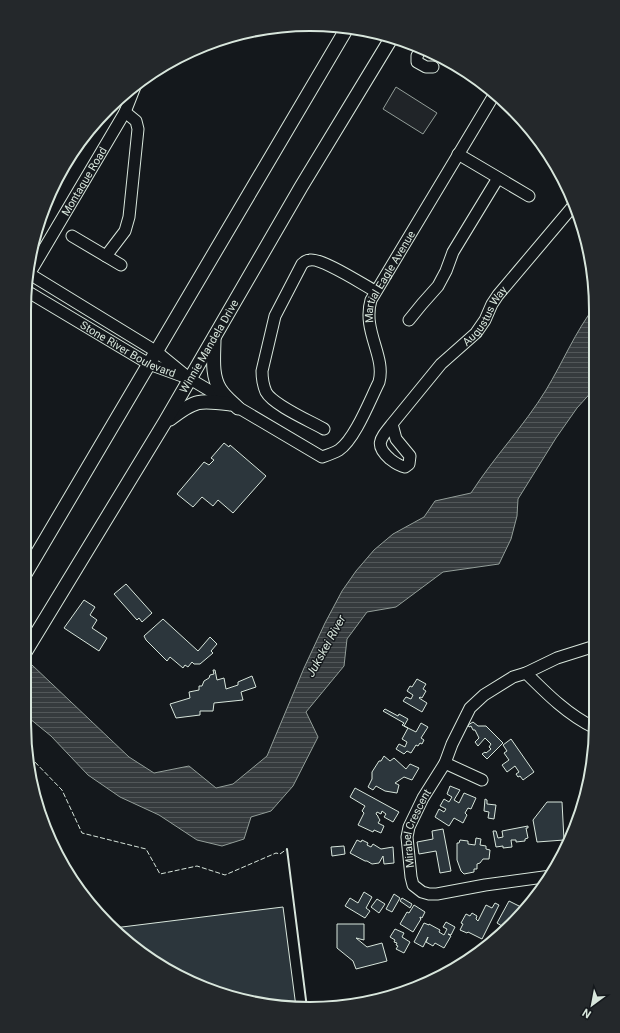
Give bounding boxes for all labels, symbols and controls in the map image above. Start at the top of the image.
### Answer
street label: Montaque Road [59,145,110,218]
street label: Martial Eagle Avenue [363,228,418,323]
street label: Augustus Way [460,283,510,349]
street label: Winnie Mandela Drive [177,297,241,396]
street label: Stone River Boulevard [78,318,177,380]
water label: Jukskei River [303,612,349,679]
street label: Mirabel Crescent [401,786,434,868]
north arrow [572,985,612,1025]
text: N [580,1005,594,1021]

